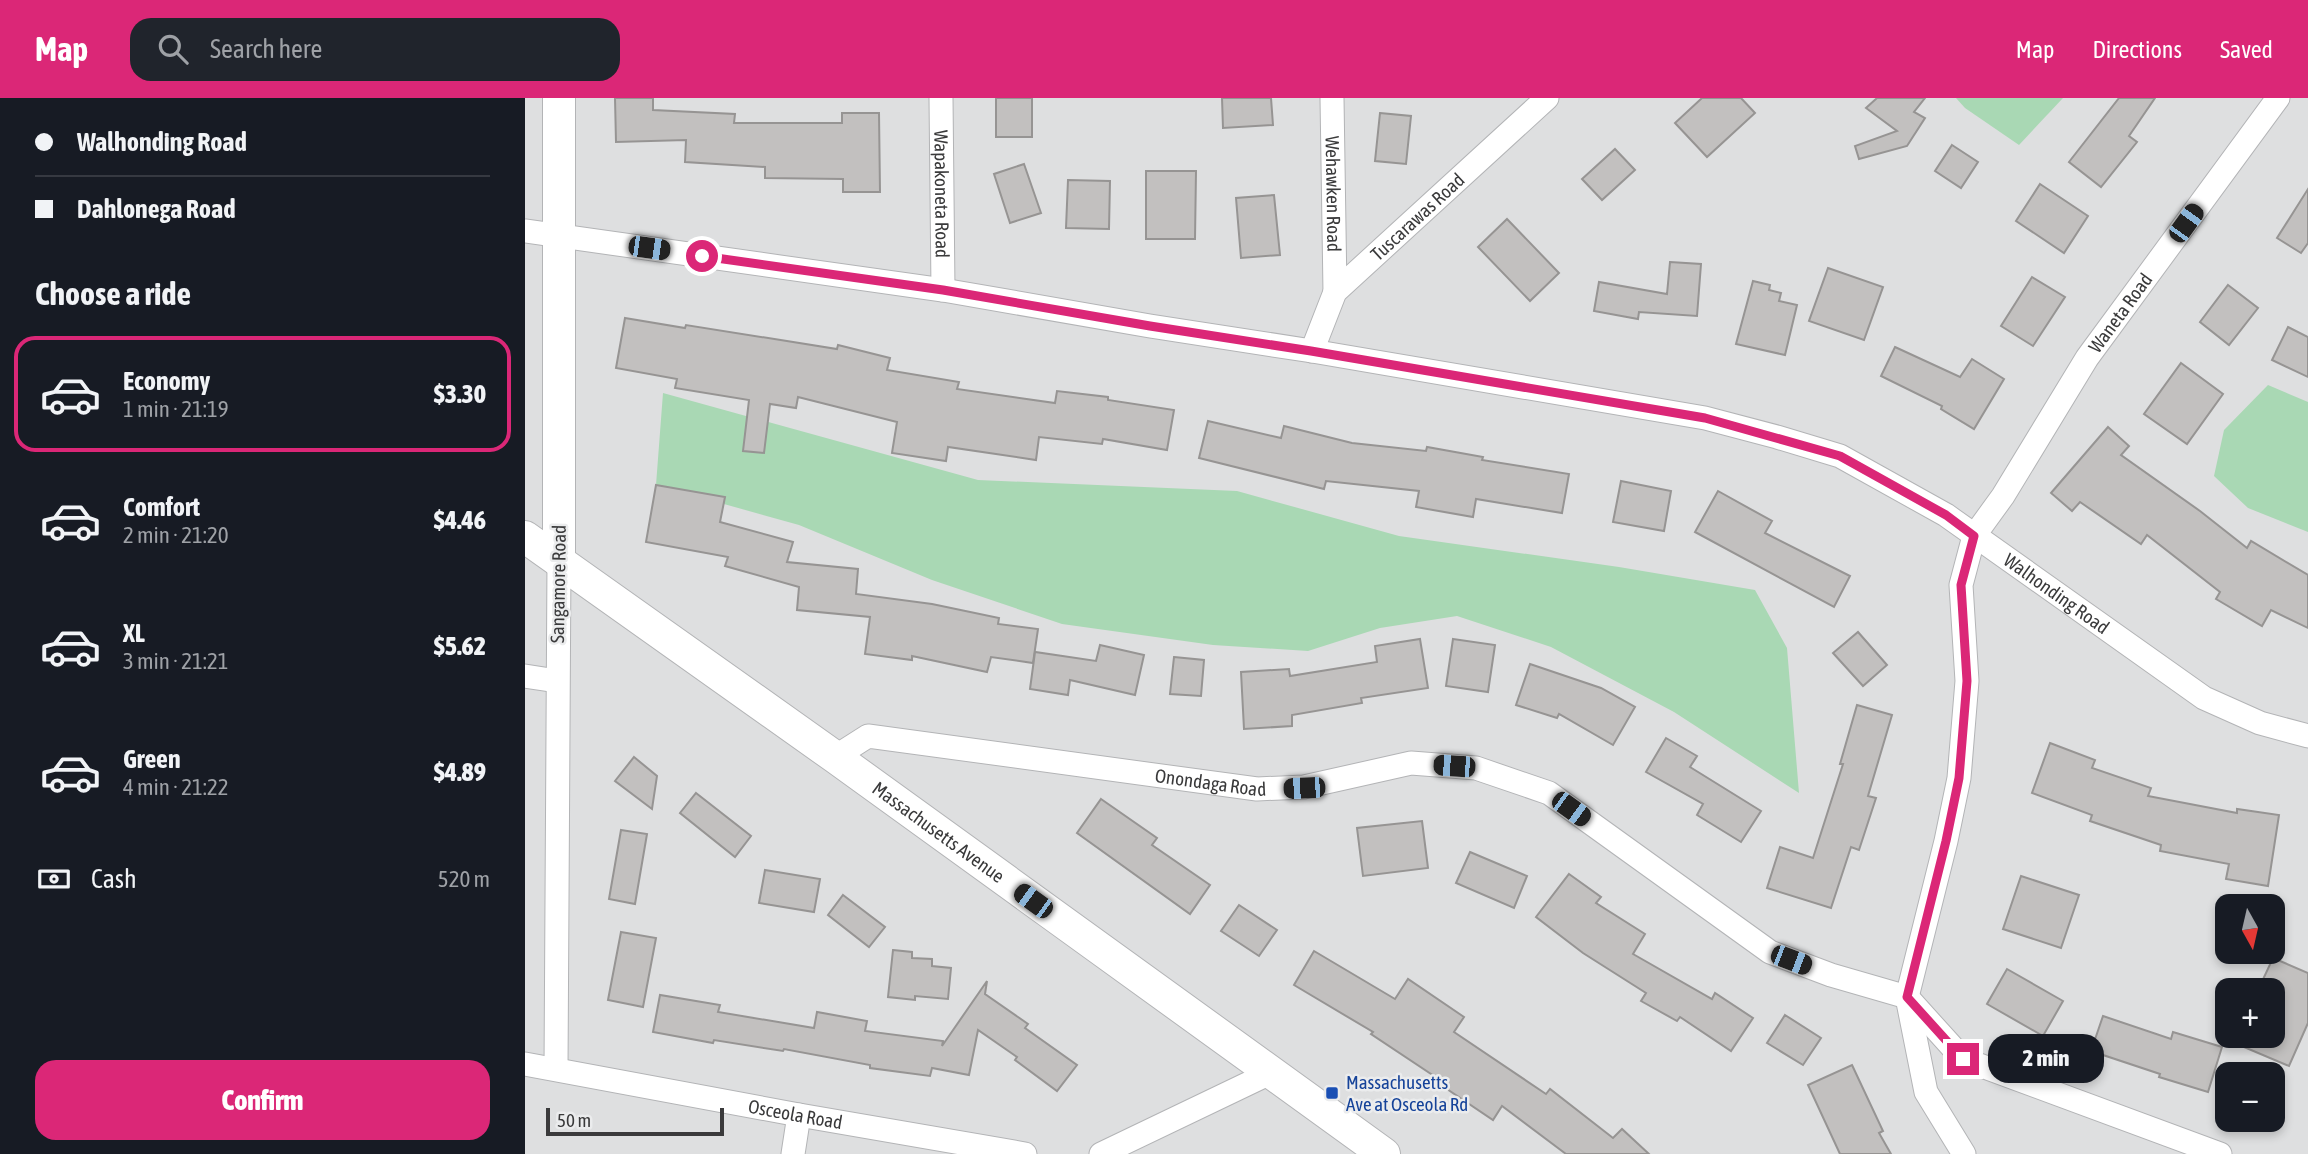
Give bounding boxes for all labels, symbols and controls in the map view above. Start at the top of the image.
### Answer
search box [130,18,620,81]
text: Map [35,30,88,68]
icon: search [154,30,192,68]
text: Search here [210,34,322,64]
text: Map [2016,36,2054,63]
text: Directions [2092,36,2182,63]
text: Saved [2220,36,2273,63]
text: Walhonding Road [77,127,247,157]
street label: Wapakoneta Road [930,130,954,258]
street label: Wehawken Road [1322,136,1345,252]
street label: Tuscarawas Road [1366,168,1469,265]
text: Dahlonega Road [77,194,235,224]
car [2166,200,2207,246]
car [627,235,672,261]
route start [686,240,718,272]
street label: Waneta Road [2084,269,2157,357]
text: Choose a ride [35,275,191,312]
icon: car [39,363,102,426]
text: Economy [123,366,210,396]
text: $3.30 [434,379,486,409]
text: 1 min · 21:19 [123,396,229,422]
icon: car [39,489,102,552]
text: Comfort [123,492,200,522]
text: $4.46 [434,505,486,535]
text: 2 min · 21:20 [123,522,229,548]
street label: Sangamore Road [546,525,570,643]
street label: Walhonding Road [2000,549,2114,638]
icon: car [39,615,102,678]
text: XL [123,618,145,648]
text: $5.62 [434,631,486,661]
text: 3 min · 21:21 [123,648,229,674]
icon: car [39,741,102,804]
text: Green [123,744,181,774]
car [1433,754,1476,778]
text: $4.89 [434,757,486,787]
street label: Onondaga Road [1154,764,1267,800]
text: 4 min · 21:22 [123,774,229,800]
street label: Massachusetts Avenue [868,777,1009,887]
car [1283,777,1326,799]
car [1548,788,1595,830]
icon: cash [35,860,73,898]
text: Cash [91,864,137,894]
text: 520 m [438,866,490,892]
car [1010,880,1057,922]
north arrow [2215,894,2285,964]
map controls [2215,894,2285,1132]
car [1768,943,1815,977]
button: + [2215,978,2285,1048]
callout: 2 min [1987,1034,2103,1084]
route end [1947,1043,1979,1075]
text: 2 min [2023,1045,2069,1071]
button: Confirm [35,1060,490,1140]
button: − [2215,1062,2285,1132]
place label: Massachusetts Ave at Osceola Rd [1346,1071,1468,1115]
marker: Massachusetts Ave at Osceola Rd [1324,1085,1340,1101]
street label: Osceola Road [747,1095,844,1133]
scale bar [546,1105,725,1137]
text: 50 m [557,1109,591,1131]

